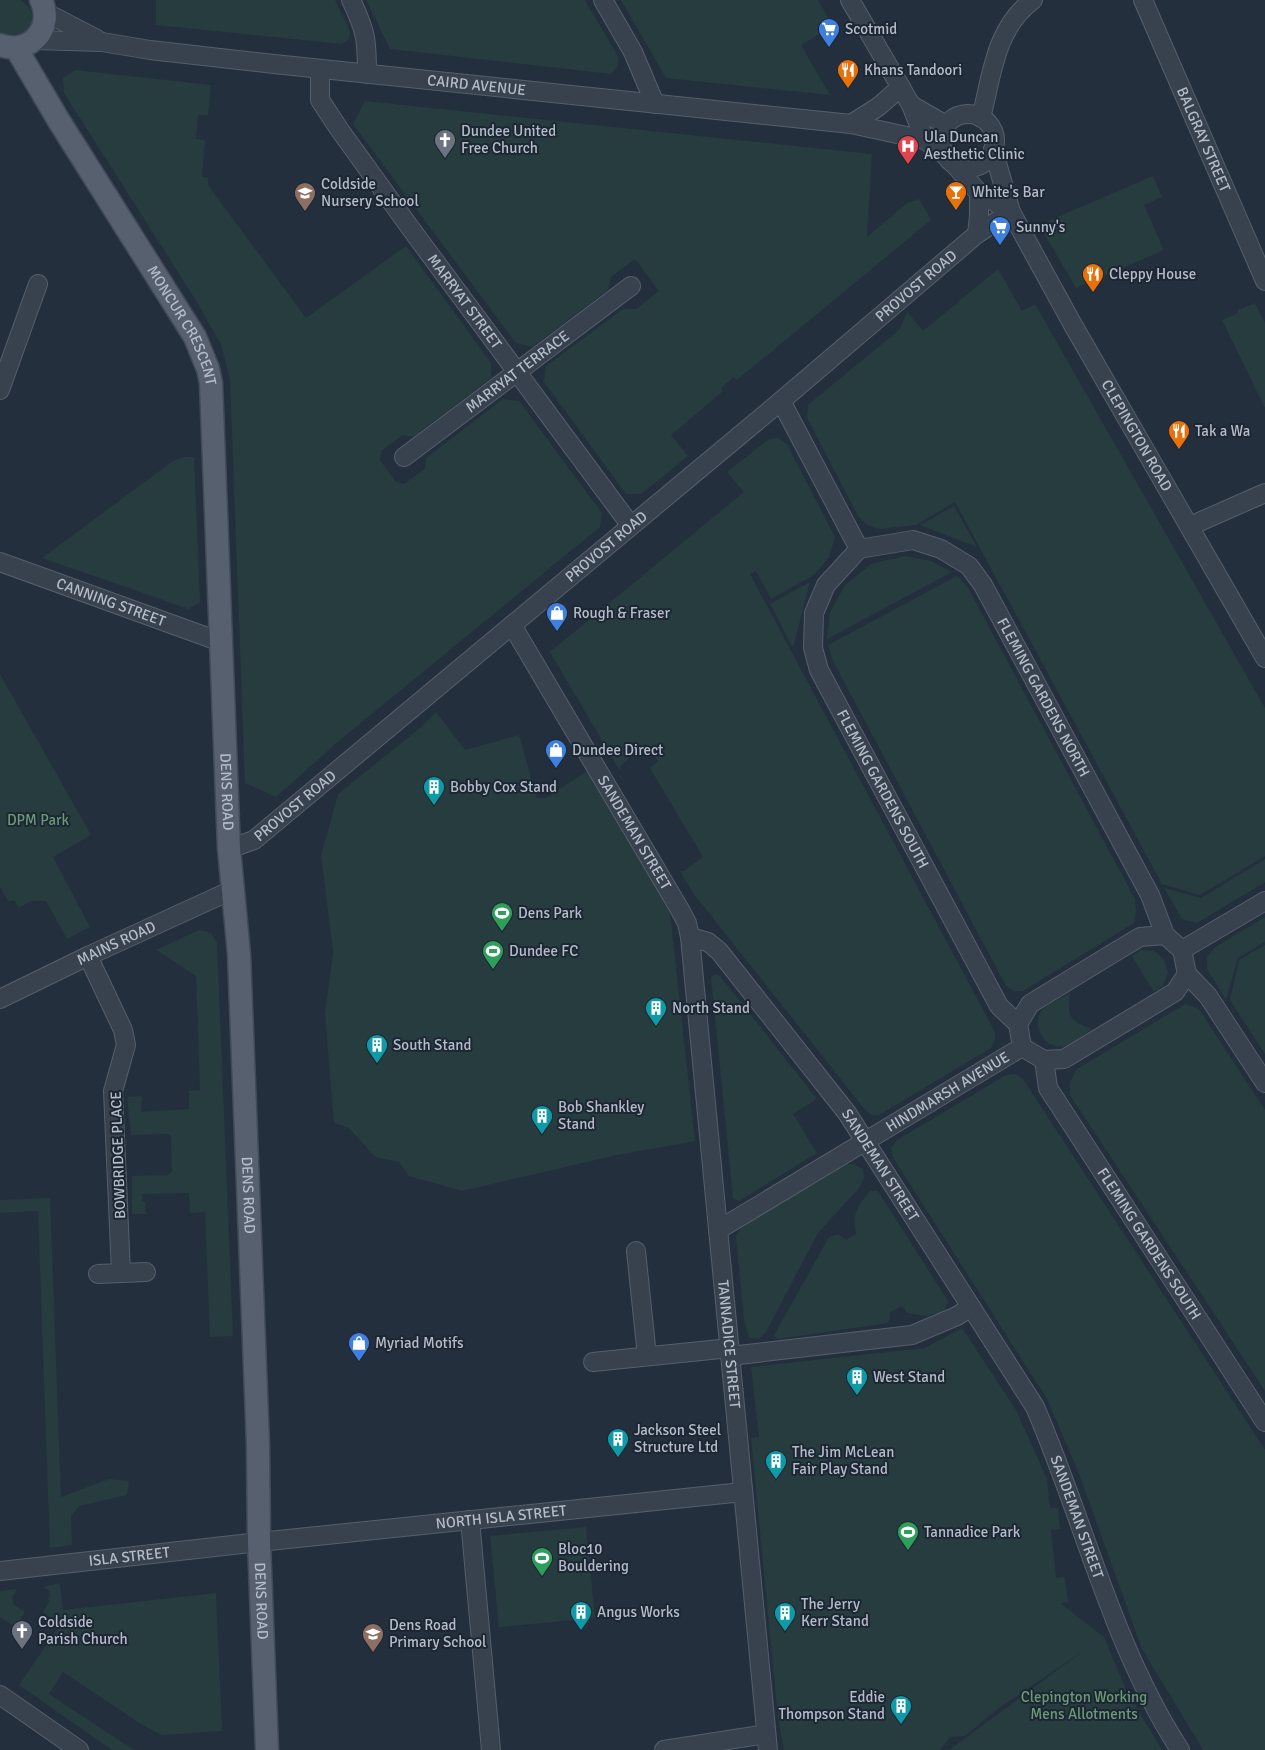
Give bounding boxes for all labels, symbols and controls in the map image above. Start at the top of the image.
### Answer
supermarket icon: Scotmid [817,17,841,48]
place label: Scotmid [845,20,897,38]
restaurant icon: Khans Tandoori [836,58,860,89]
place label: Khans Tandoori [864,61,962,79]
street label: CAIRD AVENUE [426,71,527,99]
street label: BALGRAY STREET [1173,84,1234,195]
place label: Dundee United Free Church [461,122,556,157]
church icon: Dundee United Free Church [433,128,457,159]
place label: Ula Duncan Aesthetic Clinic [924,128,1025,163]
hospital icon: Ula Duncan Aesthetic Clinic [896,134,920,165]
place label: Coldside Nursery School [321,175,419,210]
bar icon: White's Bar [944,180,968,211]
school or university icon: Coldside Nursery School [293,181,317,212]
place label: White's Bar [972,183,1045,201]
supermarket icon: Sunny's [988,215,1012,246]
place label: Sunny's [1016,218,1066,236]
street label: PROVOST ROAD [872,246,961,326]
street label: MARRYAT STREET [424,250,506,353]
street label: MONCUR CRESCENT [143,262,220,387]
restaurant icon: Cleppy House [1081,262,1105,293]
place label: Cleppy House [1109,265,1196,283]
street label: MARRYAT TERRACE [462,327,573,416]
street label: CLEPINGTON ROAD [1098,377,1176,495]
restaurant icon: Tak a Wa [1167,419,1191,450]
place label: Tak a Wa [1195,422,1250,440]
street label: PROVOST ROAD [562,507,651,586]
street label: CANNING STREET [54,574,169,630]
shop icon: Rough & Fraser [545,601,569,632]
place label: Rough & Fraser [573,604,670,622]
street label: FLEMING GARDENS NORTH [993,615,1094,780]
street label: FLEMING GARDENS SOUTH [833,706,933,871]
shop icon: Dundee Direct [544,738,568,769]
place label: Dundee Direct [572,741,663,759]
street label: DENS ROAD [216,753,237,831]
street label: PROVOST ROAD [250,766,340,845]
street label: SANDEMAN STREET [594,772,675,893]
building icon: Bobby Cox Stand [422,775,446,806]
place label: Bobby Cox Stand [450,778,557,796]
park label: DPM Park [7,811,70,829]
sports icon: Dens Park [490,901,514,932]
place label: Dens Park [518,904,583,922]
street label: MAINS ROAD [74,917,159,969]
sports icon: Dundee FC [481,939,505,970]
place label: Dundee FC [509,942,578,960]
building icon: North Stand [644,996,668,1027]
place label: North Stand [672,999,750,1017]
building icon: South Stand [365,1033,389,1064]
place label: South Stand [393,1036,471,1054]
street label: HINDMARSH AVENUE [883,1048,1013,1136]
street label: BOWBRIDGE PLACE [107,1091,129,1219]
place label: Bob Shankley Stand [558,1098,644,1133]
building icon: Bob Shankley Stand [530,1104,554,1135]
street label: SANDEMAN STREET [838,1106,923,1225]
street label: DENS ROAD [238,1156,259,1234]
street label: FLEMING GARDENS SOUTH [1093,1164,1205,1323]
street label: TANNADICE STREET [714,1279,744,1410]
shop icon: Myriad Motifs [347,1331,371,1362]
place label: Myriad Motifs [375,1334,464,1352]
building icon: West Stand [845,1365,869,1396]
place label: West Stand [873,1368,945,1386]
place label: Jackson Steel Structure Ltd [634,1421,721,1456]
building icon: Jackson Steel Structure Ltd [606,1427,630,1458]
place label: The Jim McLean Fair Play Stand [792,1443,894,1478]
building icon: The Jim McLean Fair Play Stand [764,1449,788,1480]
street label: SANDEMAN STREET [1046,1453,1108,1582]
street label: NORTH ISLA STREET [435,1501,568,1533]
sports icon: Tannadice Park [896,1520,920,1551]
place label: Tannadice Park [924,1523,1021,1541]
place label: Bloc10 Bouldering [558,1540,629,1575]
street label: ISLA STREET [88,1543,171,1570]
sports icon: Bloc10 Bouldering [530,1546,554,1577]
street label: DENS ROAD [251,1562,272,1640]
place label: The Jerry Kerr Stand [801,1595,869,1630]
building icon: Angus Works [569,1600,593,1631]
building icon: The Jerry Kerr Stand [773,1601,797,1632]
place label: Angus Works [597,1603,680,1621]
place label: Coldside Parish Church [38,1613,128,1648]
place label: Dens Road Primary School [389,1616,486,1651]
church icon: Coldside Parish Church [10,1619,34,1650]
school or university icon: Dens Road Primary School [361,1622,385,1653]
place label: Eddie Thompson Stand [779,1688,885,1723]
park label: Clepington Working Mens Allotments [1021,1688,1147,1723]
building icon: Eddie Thompson Stand [889,1694,913,1725]

